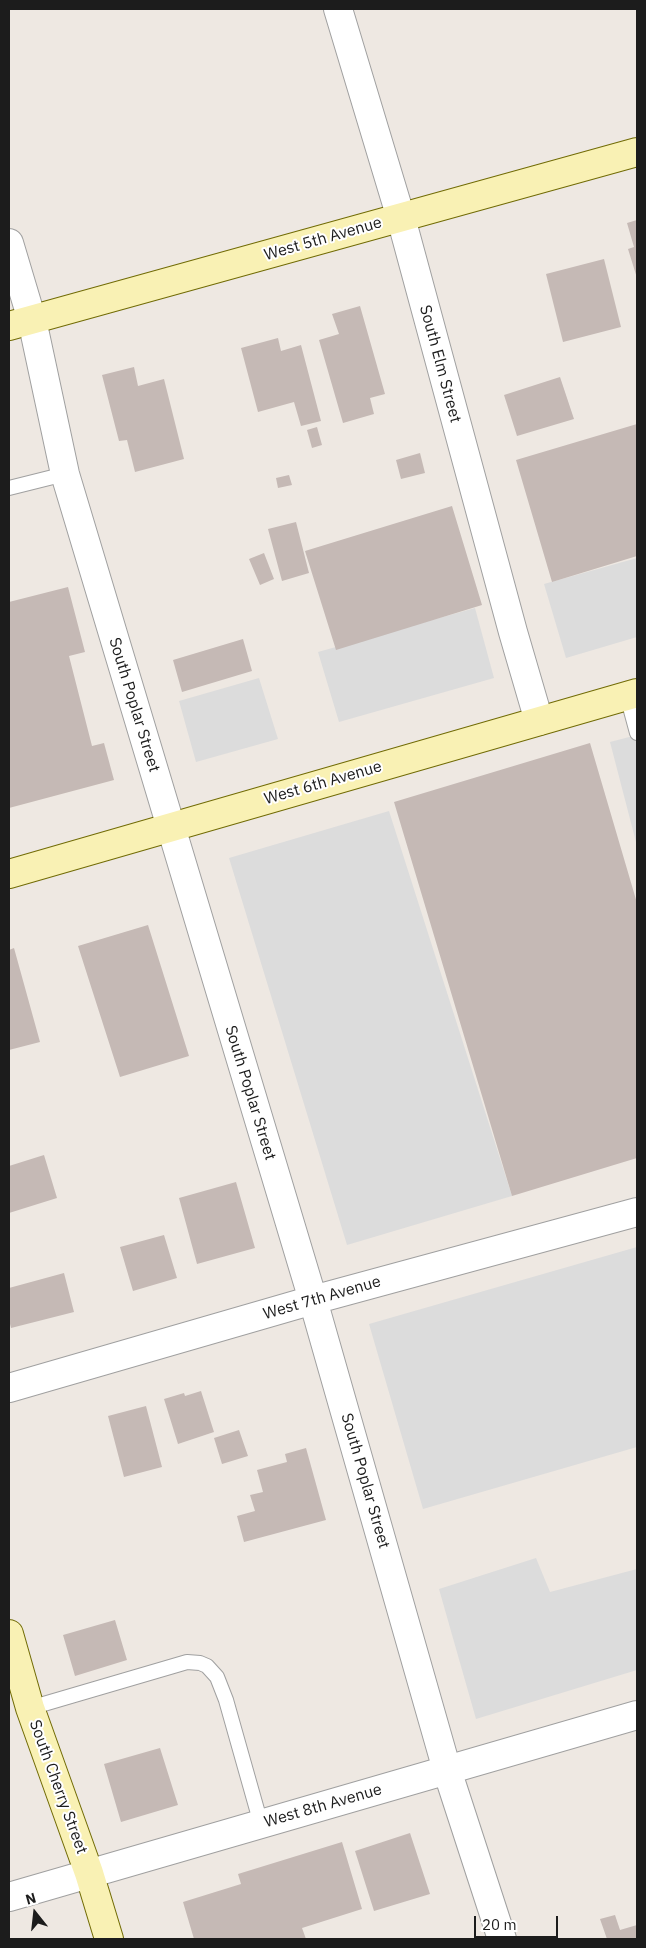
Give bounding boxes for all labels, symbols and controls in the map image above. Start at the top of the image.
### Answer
street label: West 5th Avenue [262,213,384,265]
street label: South Elm Street [415,303,465,425]
street label: South Poplar Street [104,635,164,775]
street label: West 6th Avenue [262,757,384,809]
street label: South Poplar Street [220,1023,280,1163]
street label: West 7th Avenue [261,1272,383,1324]
street label: South Poplar Street [336,1411,394,1551]
street label: South Cherry Street [25,1717,91,1857]
street label: West 8th Avenue [262,1780,384,1832]
north arrow [10,1888,60,1938]
text: N [24,1889,38,1909]
scale bar [476,1906,560,1938]
text: 20 m [482,1915,517,1934]

